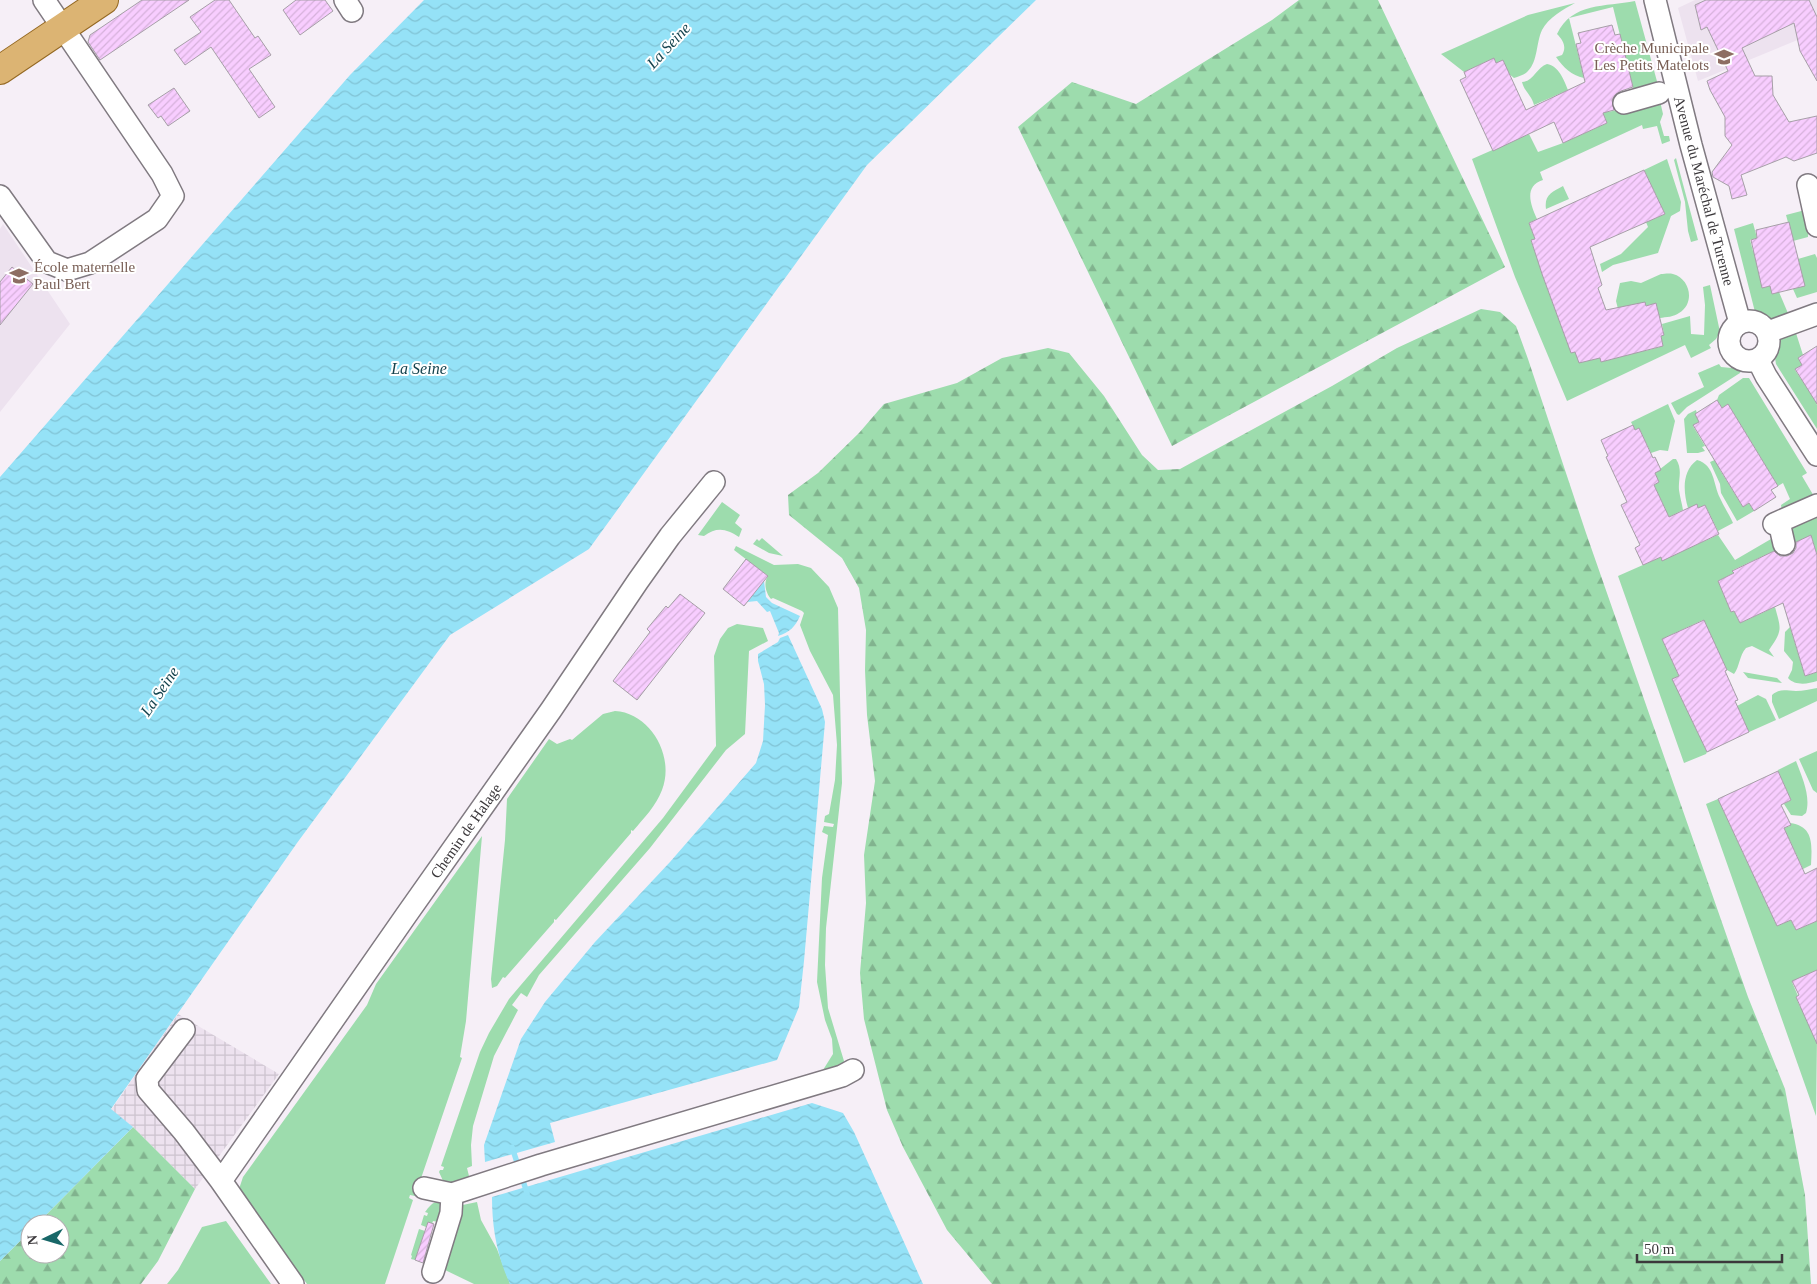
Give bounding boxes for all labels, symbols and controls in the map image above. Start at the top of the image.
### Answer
water label: La Seine [643,19,694,72]
place label: Crèche Municipale Les Petits Matelots [1594,40,1709,73]
school or university icon: Crèche Municipale Les Petits Matelots [1713,46,1735,68]
street label: Avenue du Maréchal de Turenne [1671,95,1737,288]
place label: École maternelle Paul Bert [34,259,136,292]
school or university icon: École maternelle Paul Bert [8,265,30,287]
water label: La Seine [390,360,447,377]
water label: La Seine [136,664,182,720]
street label: Chemin de Halage [427,780,505,881]
north arrow [20,1214,70,1264]
scale bar [1637,1232,1782,1264]
text: N [25,1234,40,1246]
text: 50 m [1644,1241,1675,1257]

